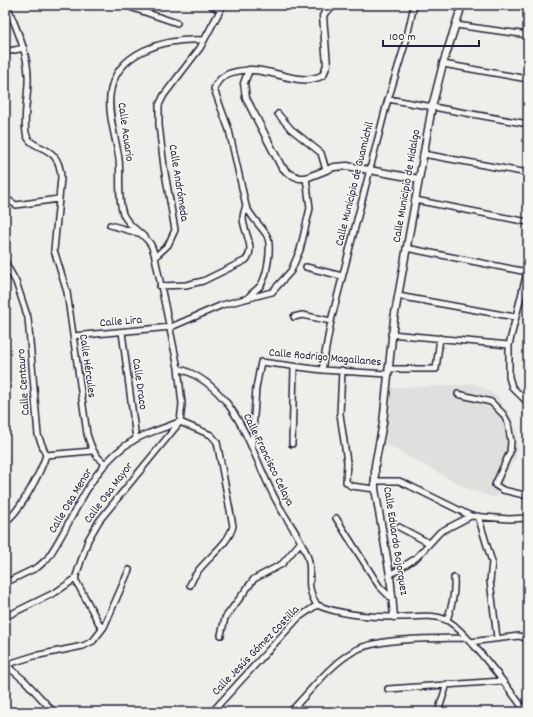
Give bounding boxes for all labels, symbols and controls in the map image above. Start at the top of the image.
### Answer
scale bar [383,22,479,48]
text: 100 m [389,29,416,46]
street label: Calle Acuario [112,101,138,163]
street label: Calle Municipio de Guamúchil [331,120,379,248]
street label: Calle Municipio de Hidalgo [389,128,425,244]
street label: Calle Andrómeda [164,143,193,223]
street label: Calle Lira [99,312,143,332]
street label: Calle Hércules [74,333,100,399]
street label: Calle Rodrigo Magallanes [268,345,382,371]
street label: Calle Centauro [13,348,35,416]
street label: Calle Draco [127,357,151,411]
street label: Calle Francisco Celaya [238,411,298,510]
street label: Calle Osa Mayor [80,458,138,527]
street label: Calle Osa Menor [45,465,97,537]
street label: Calle Eduardo Bojorquez [378,486,412,597]
street label: Calle Jesús Gómez Costilla [208,602,304,700]

